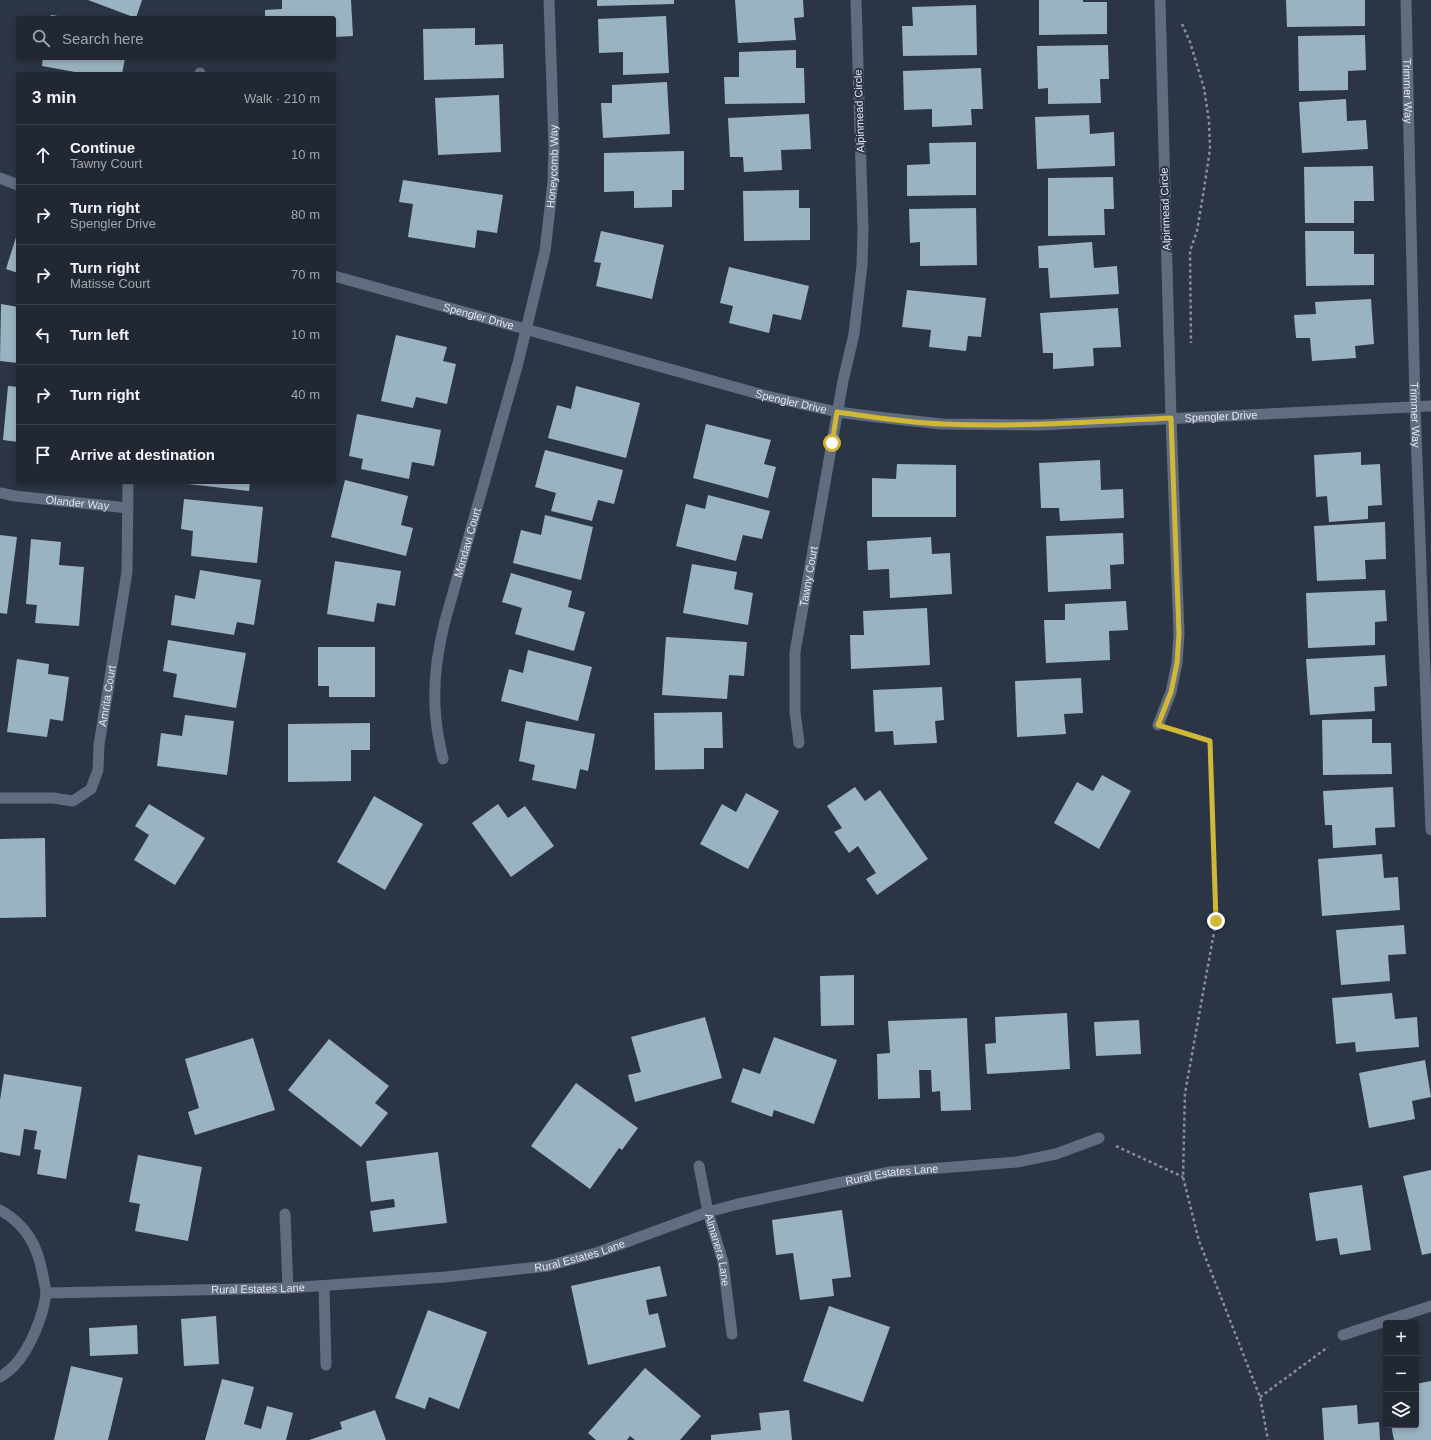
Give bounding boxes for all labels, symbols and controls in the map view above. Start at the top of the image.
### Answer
search box [16,16,336,60]
icon: search [30,27,52,49]
text: Search here [62,30,144,47]
street label: Trimmer Way [1401,58,1415,124]
street label: Alpinmead Circle [852,69,866,153]
text: 3 min [32,88,76,107]
text: Walk · 210 m [244,91,320,106]
street label: Honeycomb Way [544,124,560,209]
text: Continue [70,139,135,156]
icon: ahead [32,144,54,166]
text: 10 m [291,147,320,162]
text: Tawny Court [70,156,142,171]
street label: Alpinmead Circle [1158,167,1172,251]
text: Turn right [70,199,140,216]
icon: right [32,204,54,226]
text: 80 m [291,207,320,222]
text: Spengler Drive [70,216,156,231]
text: Turn right [70,259,140,276]
icon: right [32,264,54,286]
text: 70 m [291,267,320,282]
text: Matisse Court [70,276,150,291]
street label: Spengler Drive [442,301,515,332]
icon: left [32,324,54,346]
text: Turn left [70,326,129,343]
text: 10 m [291,327,320,342]
street label: Trimmer Way [1408,382,1423,448]
icon: right [32,384,54,406]
text: Turn right [70,386,140,403]
text: 40 m [291,387,320,402]
street label: Spengler Drive [754,387,828,415]
street label: Spengler Drive [1184,408,1258,424]
route start [823,434,841,452]
icon: arrive [32,444,54,466]
text: Arrive at destination [70,446,215,463]
street label: Olander Way [45,493,110,512]
street label: Mondavi Court [452,507,483,579]
street label: Tawny Court [797,545,820,608]
street label: Amrita Court [96,664,118,727]
route end [1207,912,1225,930]
street label: Rural Estates Lane [845,1162,939,1187]
street label: Almanera Lane [703,1212,732,1287]
street label: Rural Estates Lane [534,1237,626,1273]
street label: Rural Estates Lane [211,1281,305,1296]
map controls [1383,1320,1419,1428]
button: + [1383,1320,1419,1356]
button: − [1383,1356,1419,1392]
button: layers [1383,1392,1419,1428]

